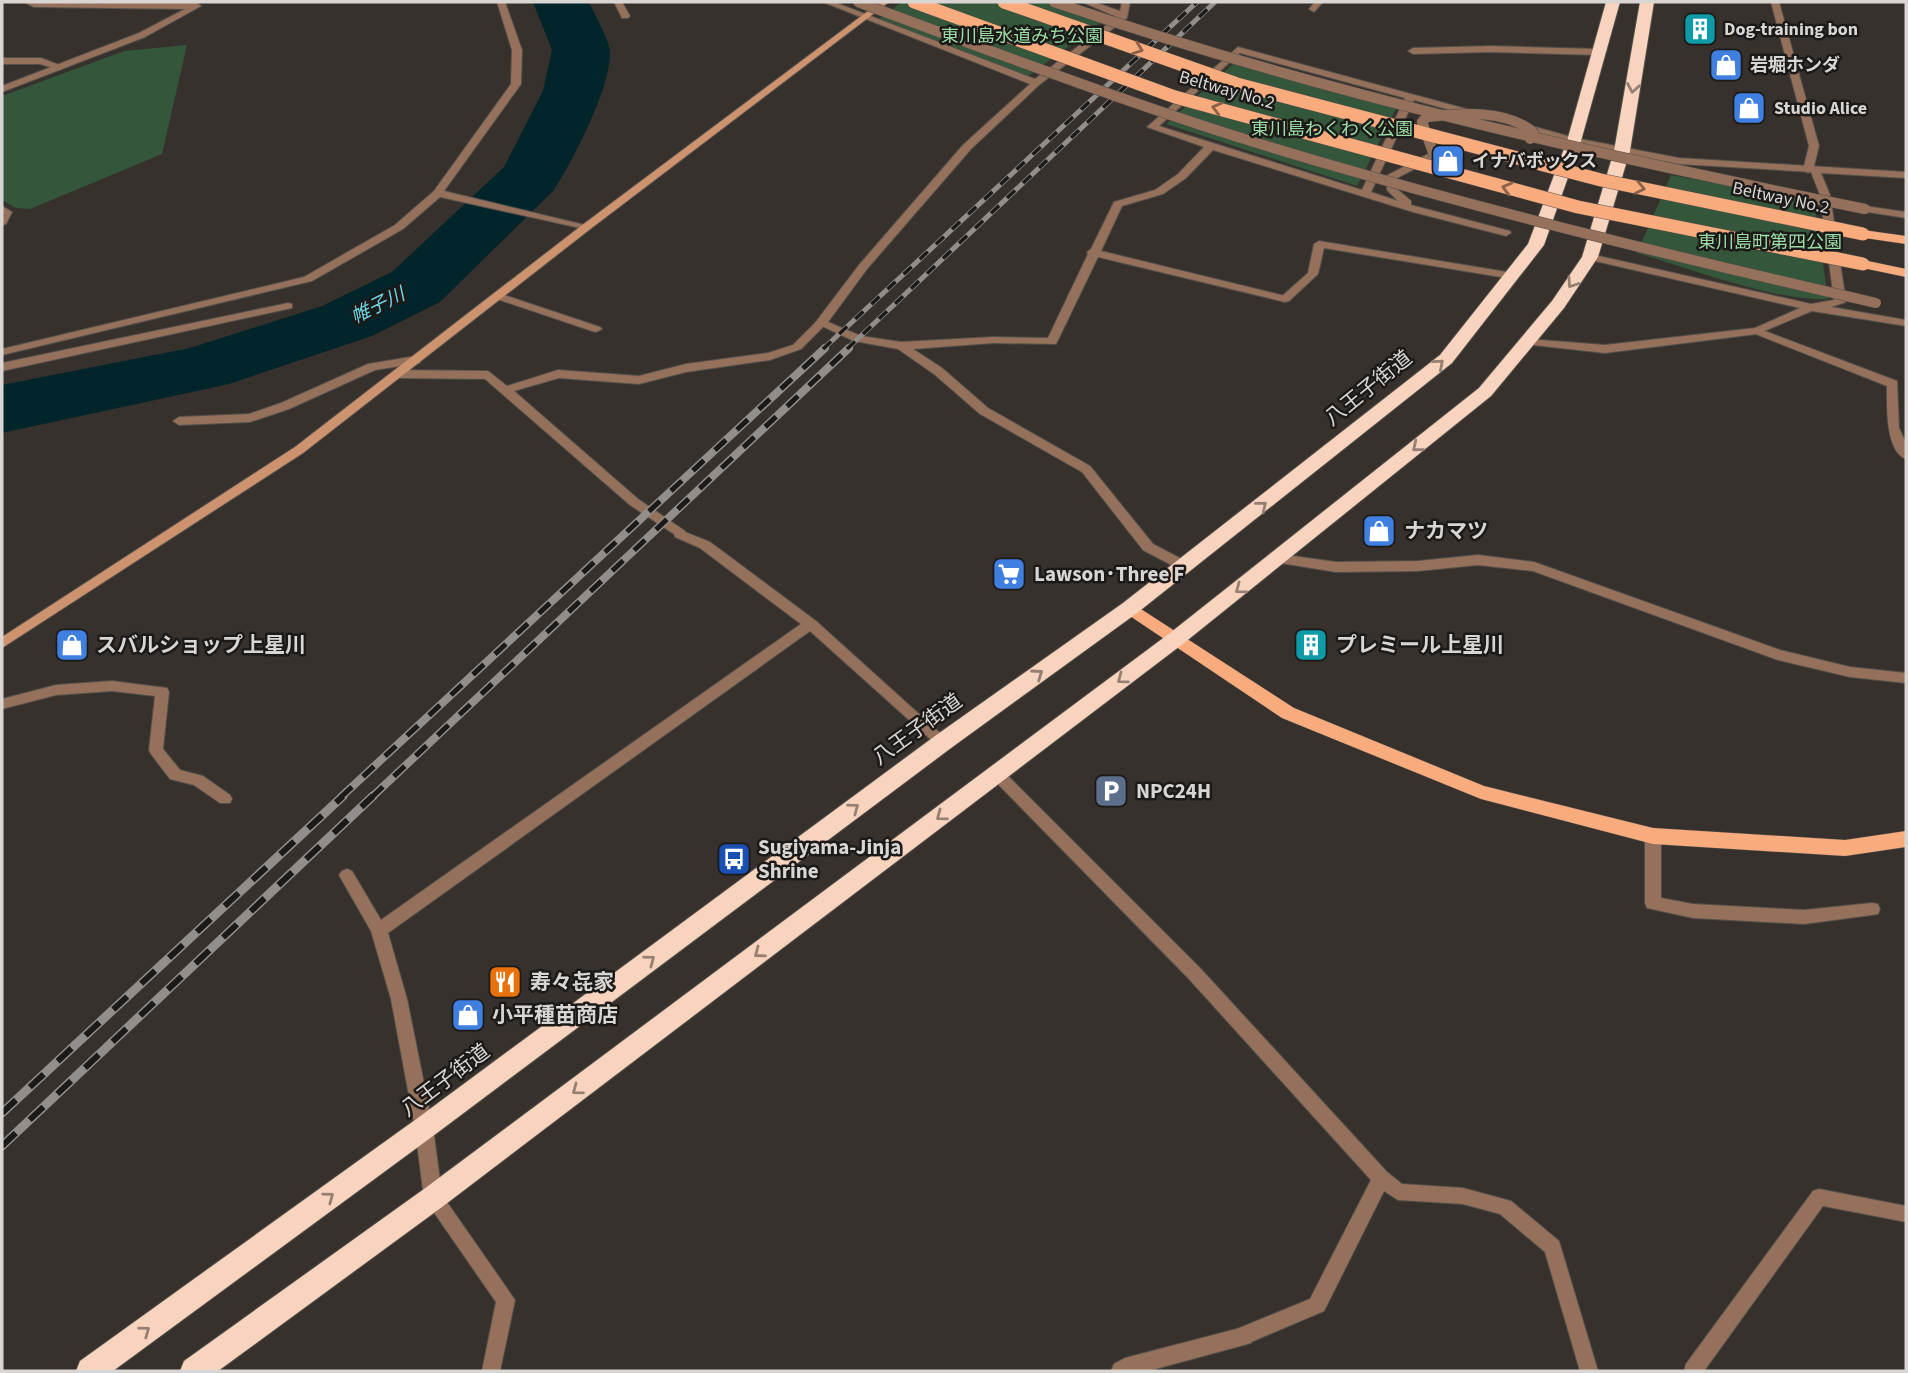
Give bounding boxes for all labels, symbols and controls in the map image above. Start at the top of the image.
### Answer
building icon: Dog-training bon [1681,10,1719,48]
place label: Dog-training bon [1724,17,1858,42]
park label: 東川島水道みち公園 [941,24,1103,49]
one-way arrow [1131,41,1143,55]
shop icon: 岩堀ホンダ [1707,46,1745,84]
place label: 岩堀ホンダ [1750,53,1840,78]
street label: Beltway No.2 [1176,64,1278,116]
one-way arrow [1626,82,1641,94]
shop icon: Studio Alice [1730,89,1768,127]
place label: Studio Alice [1774,96,1867,121]
one-way arrow [1211,102,1223,116]
park label: 東川島わくわく公園 [1251,117,1413,142]
shop icon: イナバボックス [1429,142,1467,180]
place label: イナバボックス [1472,149,1597,174]
street label: Beltway No.2 [1730,176,1832,220]
one-way arrow [1634,180,1646,195]
one-way arrow [1501,181,1513,196]
park label: 東川島町第四公園 [1698,230,1842,255]
one-way arrow [1568,275,1581,288]
water label: 帷子川 [346,280,411,331]
street label: 八王子街道 [1318,343,1418,433]
one-way arrow [1431,360,1444,372]
one-way arrow [1412,439,1425,451]
one-way arrow [1253,502,1266,514]
shop icon: ナカマツ [1360,512,1398,550]
place label: ナカマツ [1404,516,1488,546]
supermarket icon: Lawson･Three F [990,555,1028,593]
place label: Lawson･Three F [1034,559,1185,589]
one-way arrow [1235,581,1247,594]
shop icon: スバルショップ上星川 [53,626,91,664]
building icon: プレミール上星川 [1292,626,1330,664]
place label: スバルショップ上星川 [96,630,306,660]
place label: プレミール上星川 [1336,630,1504,660]
one-way arrow [1030,670,1043,682]
one-way arrow [1117,670,1130,683]
street label: 八王子街道 [866,686,968,772]
parking icon: NPC24H [1092,772,1130,810]
place label: NPC24H [1136,776,1211,806]
one-way arrow [846,803,859,816]
one-way arrow [936,808,949,820]
place label: Sugiyama-Jinja Shrine [758,832,901,886]
bus stop icon: Sugiyama-Jinja Shrine [715,840,753,878]
one-way arrow [754,945,767,957]
one-way arrow [642,956,654,968]
restaurant icon: 寿々㐂家 [486,963,524,1001]
place label: 寿々㐂家 [530,967,614,997]
shop icon: 小平種苗商店 [449,996,487,1034]
place label: 小平種苗商店 [492,1000,618,1030]
street label: 八王子街道 [394,1036,496,1124]
one-way arrow [573,1081,585,1094]
one-way arrow [321,1193,334,1206]
one-way arrow [137,1327,150,1339]

